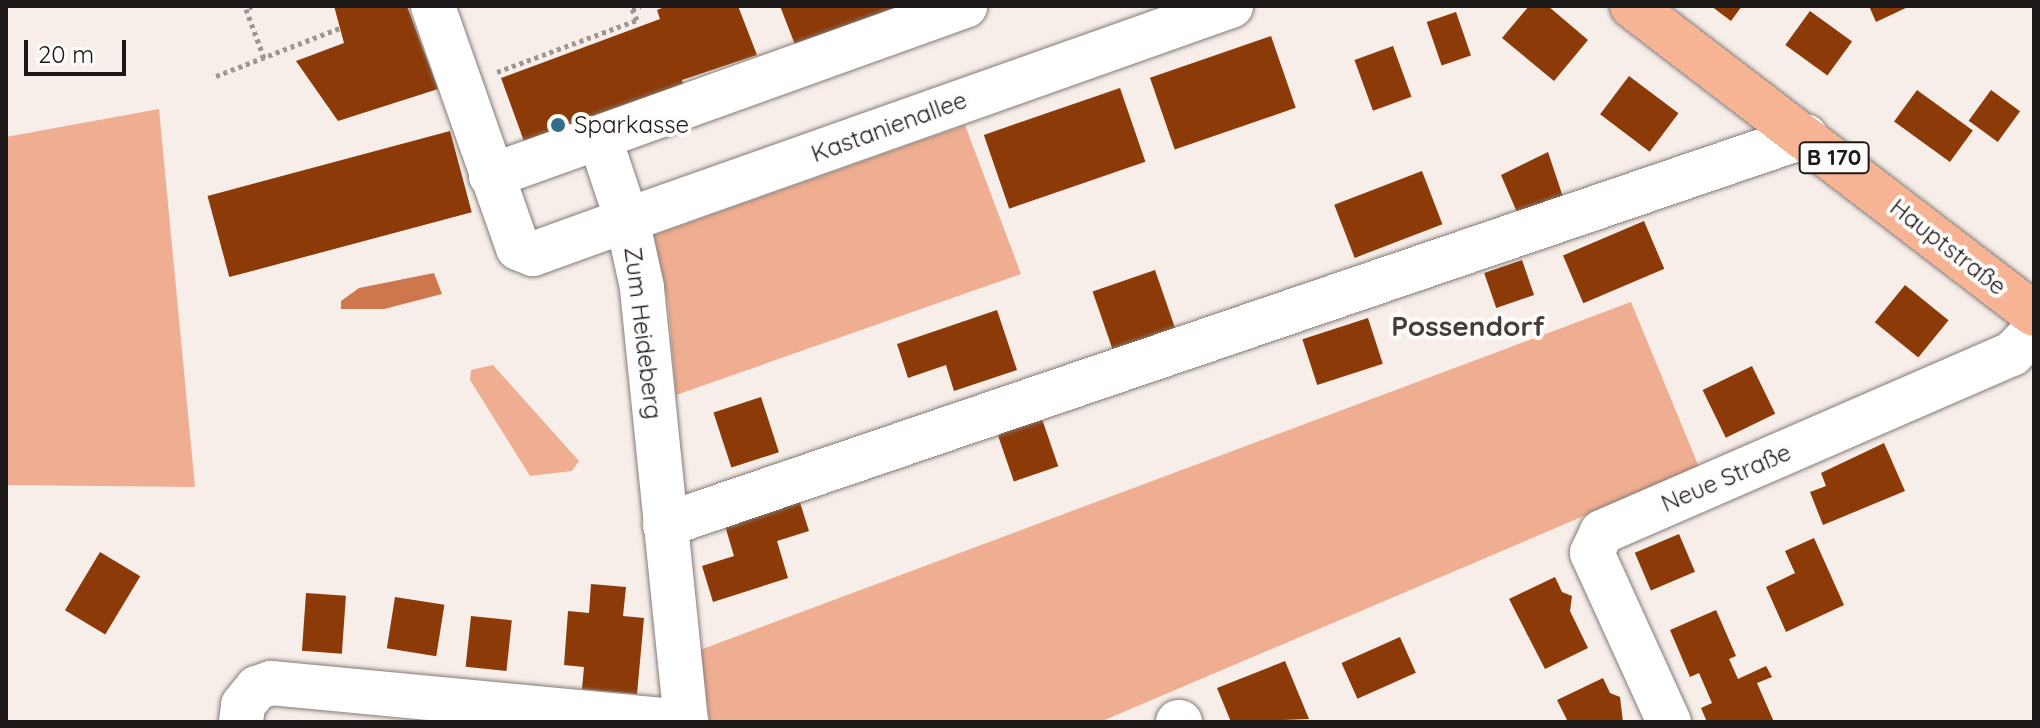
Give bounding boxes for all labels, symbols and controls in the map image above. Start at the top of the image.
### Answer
scale bar [28,24,130,74]
text: 20 m [38,39,94,69]
street label: Kastanienallee [807,85,971,169]
place label: Sparkasse [574,111,689,139]
marker: Sparkasse [549,116,567,134]
road number: B 170 [1798,140,1870,176]
street label: Hauptstraße [1884,193,2012,301]
street label: Zum Heideberg [618,245,668,421]
district label: Possendorf [1391,309,1545,343]
street label: Neue Straße [1657,438,1795,518]

